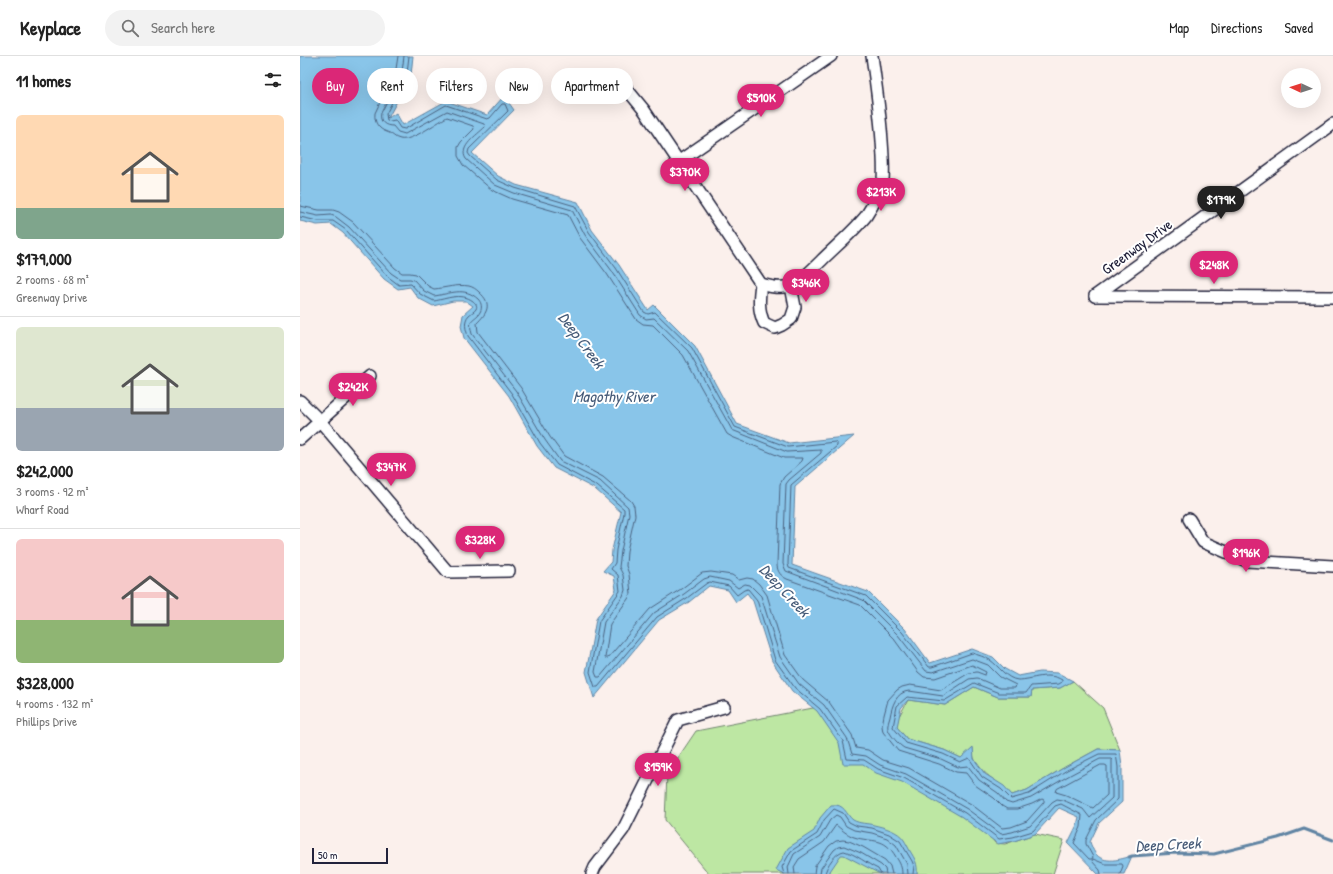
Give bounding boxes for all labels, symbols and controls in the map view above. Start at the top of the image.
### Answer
search box [105,10,385,46]
text: Keyplace [20,15,81,41]
icon: search [119,17,141,39]
text: Search here [151,17,215,38]
text: Map [1169,18,1189,37]
text: Directions [1211,18,1262,37]
text: Saved [1284,18,1313,37]
chip: Buy [312,68,359,104]
chip: Rent [367,68,418,104]
chip: Filters [426,68,487,104]
chip: New [495,68,543,104]
chip: Apartment [551,68,633,104]
north arrow [1281,68,1321,108]
map controls [1281,68,1321,108]
text: 11 homes [16,69,71,92]
icon: filters [262,69,284,91]
pin: $510K [733,84,789,118]
text: $510K [746,88,776,106]
icon: home [114,141,186,213]
pin: $370K [657,158,713,192]
text: $370K [669,162,701,180]
pin: $213K [853,178,909,212]
text: $213K [866,182,896,200]
pin: $179K [1193,186,1249,220]
text: $179K [1206,190,1236,208]
street label: Greenway Drive [1097,214,1176,279]
text: $179,000 [16,247,72,270]
pin: $248K [1186,251,1242,285]
text: $248K [1199,255,1229,273]
pin: $346K [778,269,834,303]
text: 2 rooms · 68 m² [16,270,89,288]
text: $346K [791,273,821,291]
text: Greenway Drive [16,288,88,306]
water label: Deep Creek [554,307,611,374]
icon: home [114,353,186,425]
pin: $242K [325,373,381,407]
text: $242K [338,377,368,395]
water label: Magothy River [573,385,657,407]
pin: $347K [363,453,419,487]
text: $347K [376,457,406,475]
text: $242,000 [16,459,73,482]
text: 3 rooms · 92 m² [16,482,88,500]
text: Wharf Road [16,500,69,518]
pin: $328K [452,526,508,560]
text: $328K [465,530,495,548]
pin: $196K [1218,539,1274,573]
text: $196K [1232,543,1260,561]
water label: Deep Creek [755,559,816,622]
icon: home [114,565,186,637]
text: $328,000 [16,671,74,694]
text: 4 rooms · 132 m² [16,694,93,712]
text: Phillips Drive [16,712,77,730]
pin: $159K [630,753,686,787]
text: $159K [644,757,672,775]
water label: Deep Creek [1135,831,1202,857]
scale bar [312,846,388,865]
text: 50 m [318,848,338,862]

